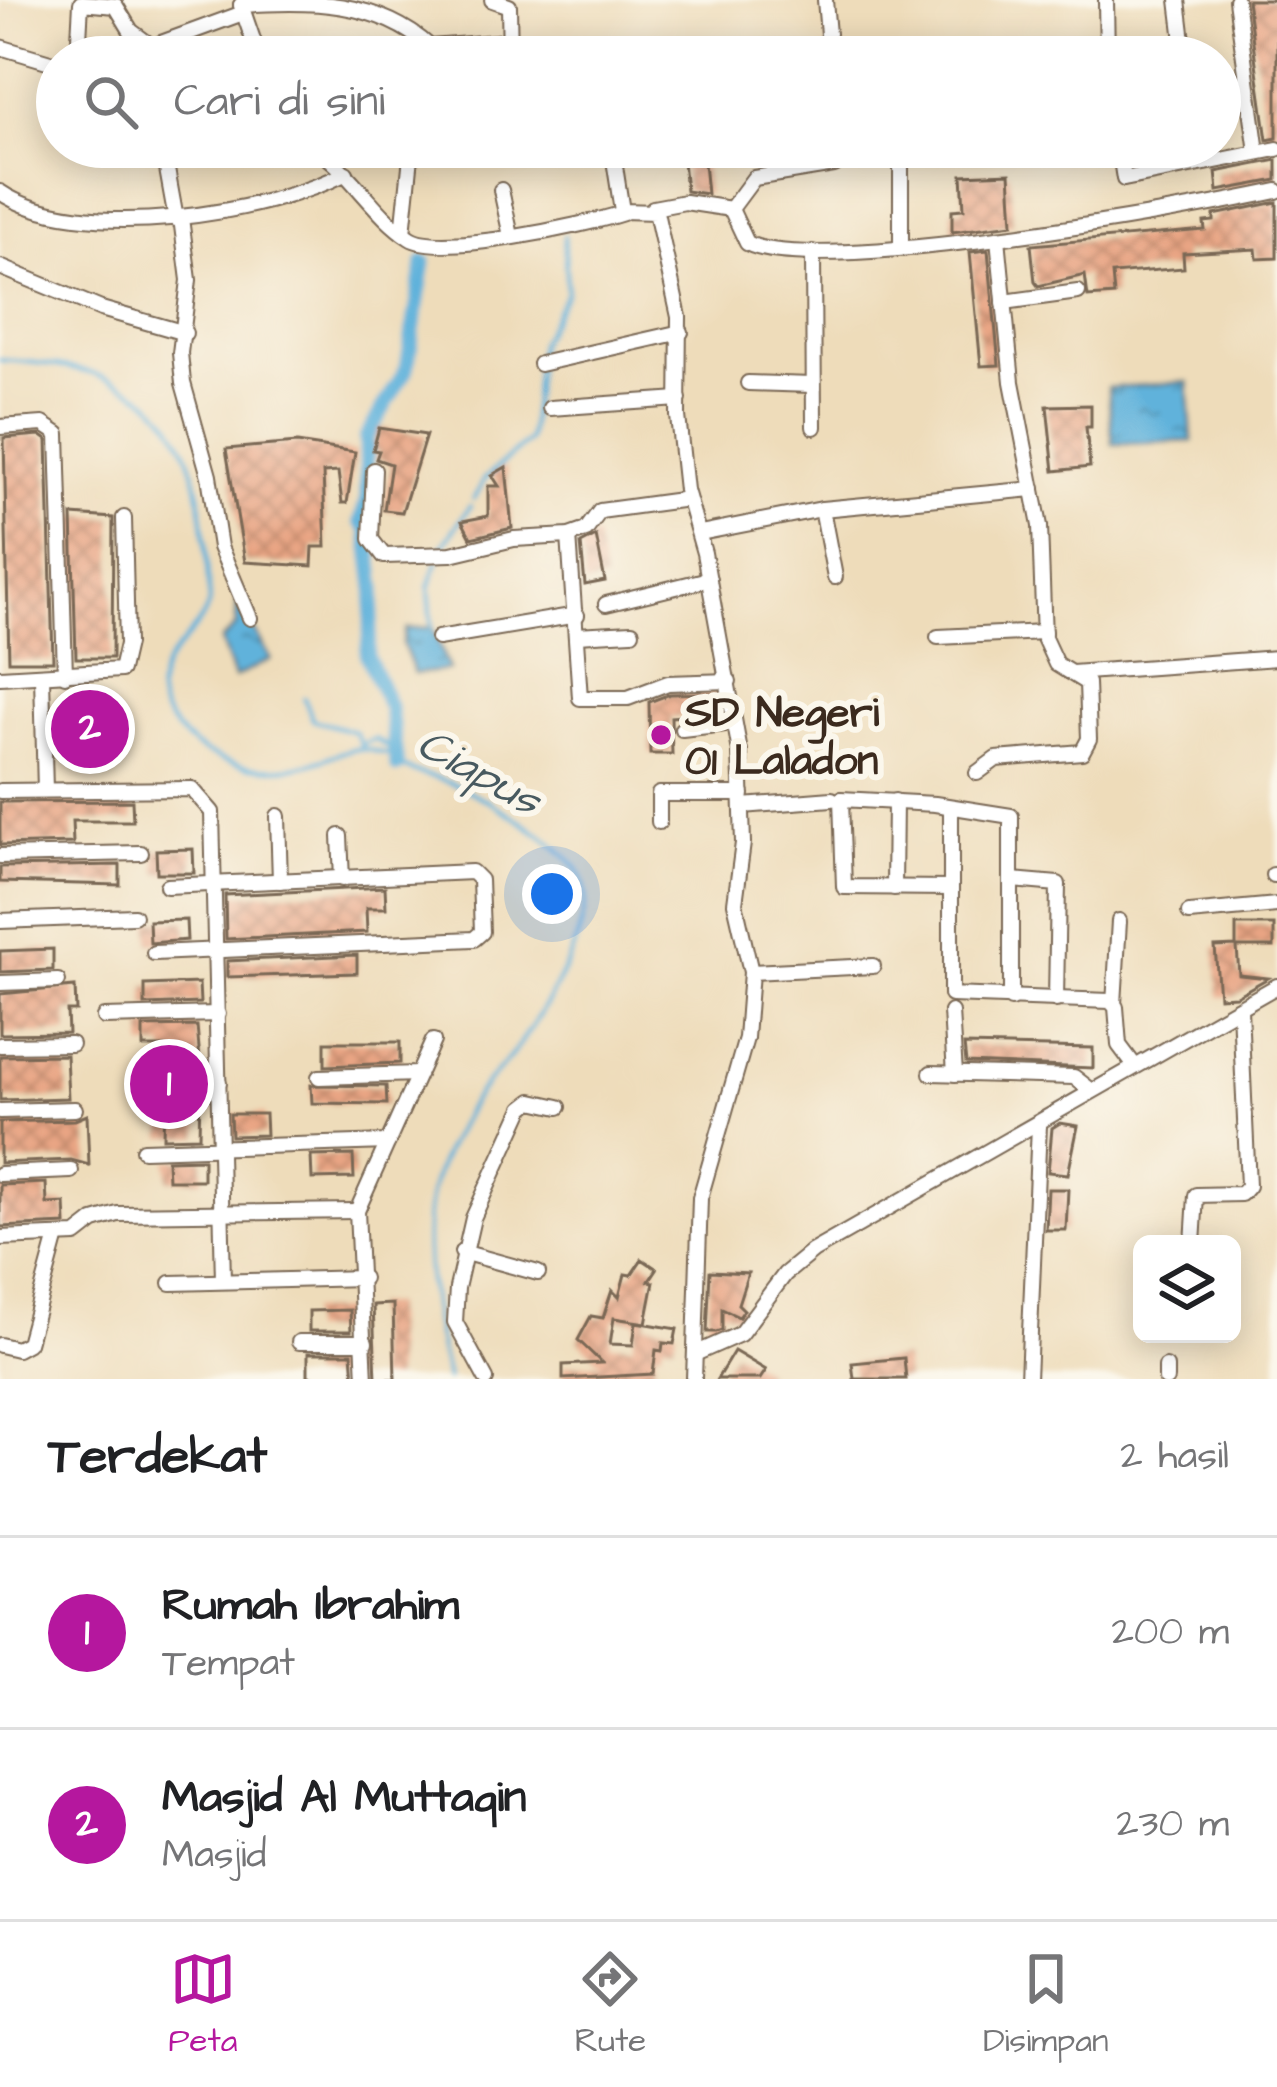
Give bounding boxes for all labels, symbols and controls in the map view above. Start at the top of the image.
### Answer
search box [36,36,1241,168]
icon: search [78,69,144,135]
text: Cari di sini [174,71,385,133]
pin: 2 [51,684,129,774]
place label: SD Negeri 01 Laladon [684,685,880,791]
water label: Ciapus [406,713,553,833]
marker: SD Negeri 01 Laladon [648,722,674,748]
your location [522,864,582,924]
pin: 1 [130,1039,208,1129]
map controls [1133,1235,1241,1343]
button: layers [1133,1235,1241,1343]
text: Terdekat [48,1422,267,1493]
text: 2 hasil [1120,1430,1229,1484]
text: Rumah Ibrahim [162,1575,459,1637]
text: 1 [85,1606,90,1660]
text: 200 m [1112,1606,1229,1660]
text: Tempat [162,1637,295,1691]
text: Masjid Al Muttaqin [162,1767,526,1829]
text: 2 [76,1798,98,1852]
text: 230 m [1116,1798,1229,1852]
text: Masjid [162,1829,267,1883]
tab: Peta [169,1946,238,2064]
tab: Rute [575,1946,646,2064]
tab: Disimpan [983,1946,1108,2064]

